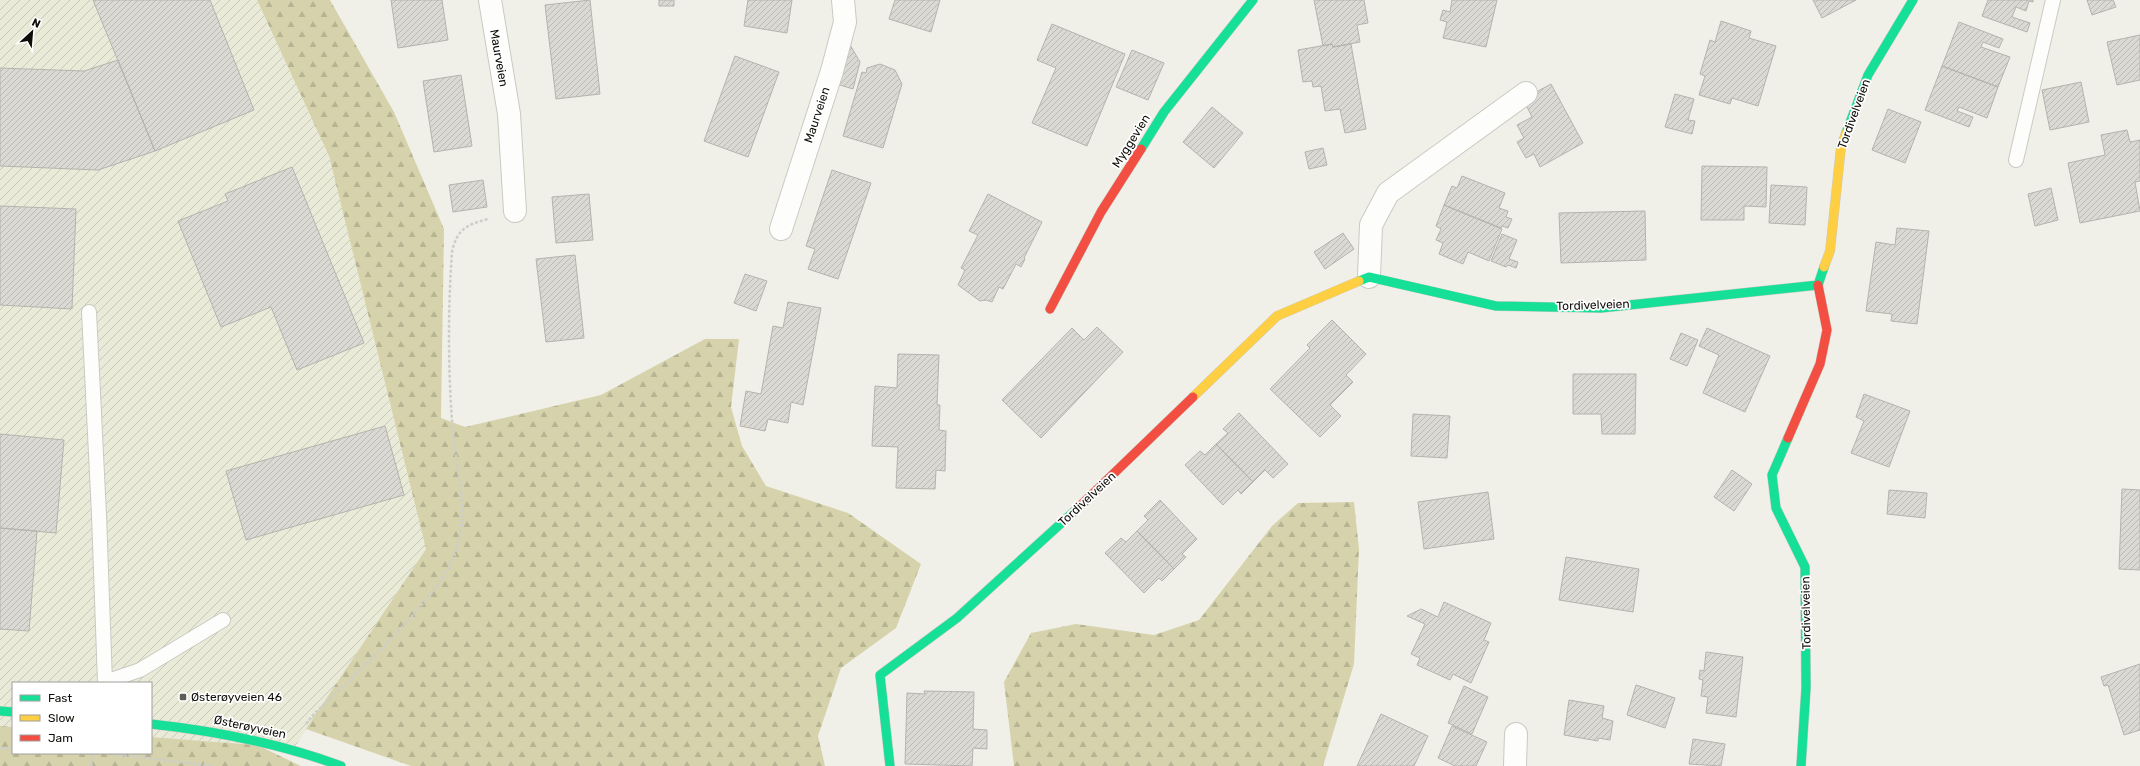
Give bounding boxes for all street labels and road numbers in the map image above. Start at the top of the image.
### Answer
street label: Maurveien [487,28,511,88]
street label: Tordivelveien [1835,77,1873,151]
street label: Maurveien [801,85,833,145]
street label: Myggevien [1109,112,1153,170]
street label: Tordivelveien [1556,297,1630,313]
street label: Tordivelveien [1055,469,1119,529]
street label: Tordivelveien [1798,576,1814,650]
street label: Østerøyveien [213,713,287,741]

